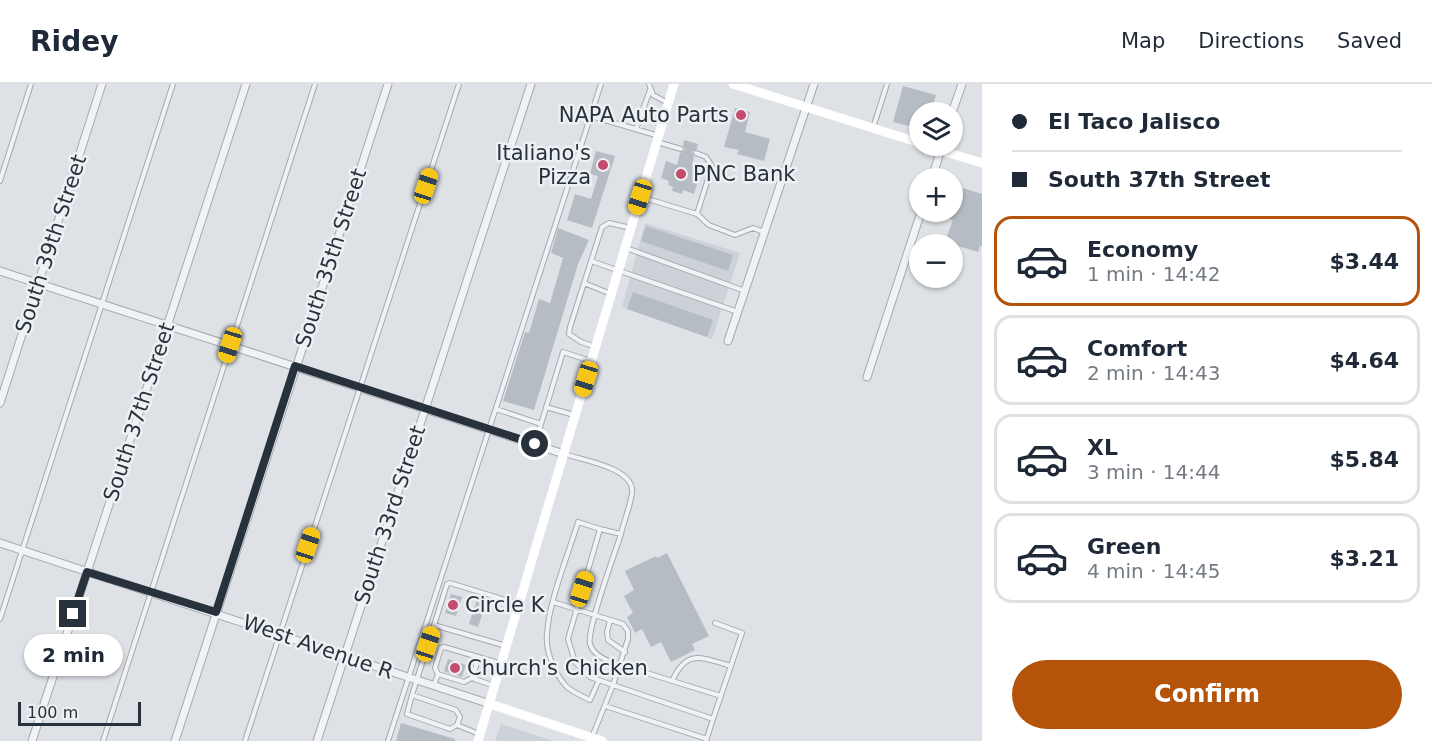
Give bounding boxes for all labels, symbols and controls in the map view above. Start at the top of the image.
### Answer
text: Ridey [30,25,118,58]
text: Map [1121,29,1165,53]
text: Directions [1198,29,1304,53]
text: Saved [1337,29,1402,53]
map controls [909,102,963,288]
button: layers [909,102,963,156]
place label: NAPA Auto Parts [559,103,729,127]
marker: NAPA Auto Parts [734,108,748,122]
text: El Taco Jalisco [1048,109,1220,134]
place label: Italiano's Pizza [496,141,591,189]
street label: South 39th Street [11,152,91,336]
marker: Italiano's Pizza [596,158,610,172]
place label: PNC Bank [693,162,796,186]
street label: South 35th Street [291,166,371,350]
car [412,166,440,206]
marker: PNC Bank [674,167,688,181]
text: South 37th Street [1048,167,1270,192]
button: + [909,168,963,222]
car [626,177,654,217]
button: − [909,234,963,288]
icon: car [1015,234,1069,288]
text: Economy [1087,237,1198,262]
text: $3.44 [1329,249,1399,274]
text: 1 min · 14:42 [1087,262,1221,286]
street label: South 37th Street [99,320,179,504]
car [216,325,244,365]
icon: car [1015,333,1069,387]
text: Comfort [1087,336,1187,361]
text: $4.64 [1329,348,1399,373]
car [572,359,600,399]
text: 2 min · 14:43 [1087,361,1221,385]
street label: South 33rd Street [350,423,430,607]
route start [521,430,548,457]
icon: car [1015,432,1069,486]
text: XL [1087,435,1118,460]
text: $5.84 [1329,447,1399,472]
text: 3 min · 14:44 [1087,460,1221,484]
car [294,525,322,565]
icon: car [1015,531,1069,585]
text: Green [1087,534,1161,559]
text: $3.21 [1329,546,1399,571]
text: 4 min · 14:45 [1087,559,1221,583]
car [568,569,596,609]
place label: Circle K [465,593,546,617]
marker: Circle K [446,598,460,612]
route end [59,600,86,627]
street label: West Avenue R [240,610,396,684]
car [414,624,442,664]
callout: 2 min [23,635,122,677]
text: 2 min [42,643,105,667]
place label: Church's Chicken [467,656,648,680]
button: Confirm [1012,660,1402,729]
marker: Church's Chicken [448,661,462,675]
scale bar [18,699,141,726]
text: 100 m [27,703,78,722]

